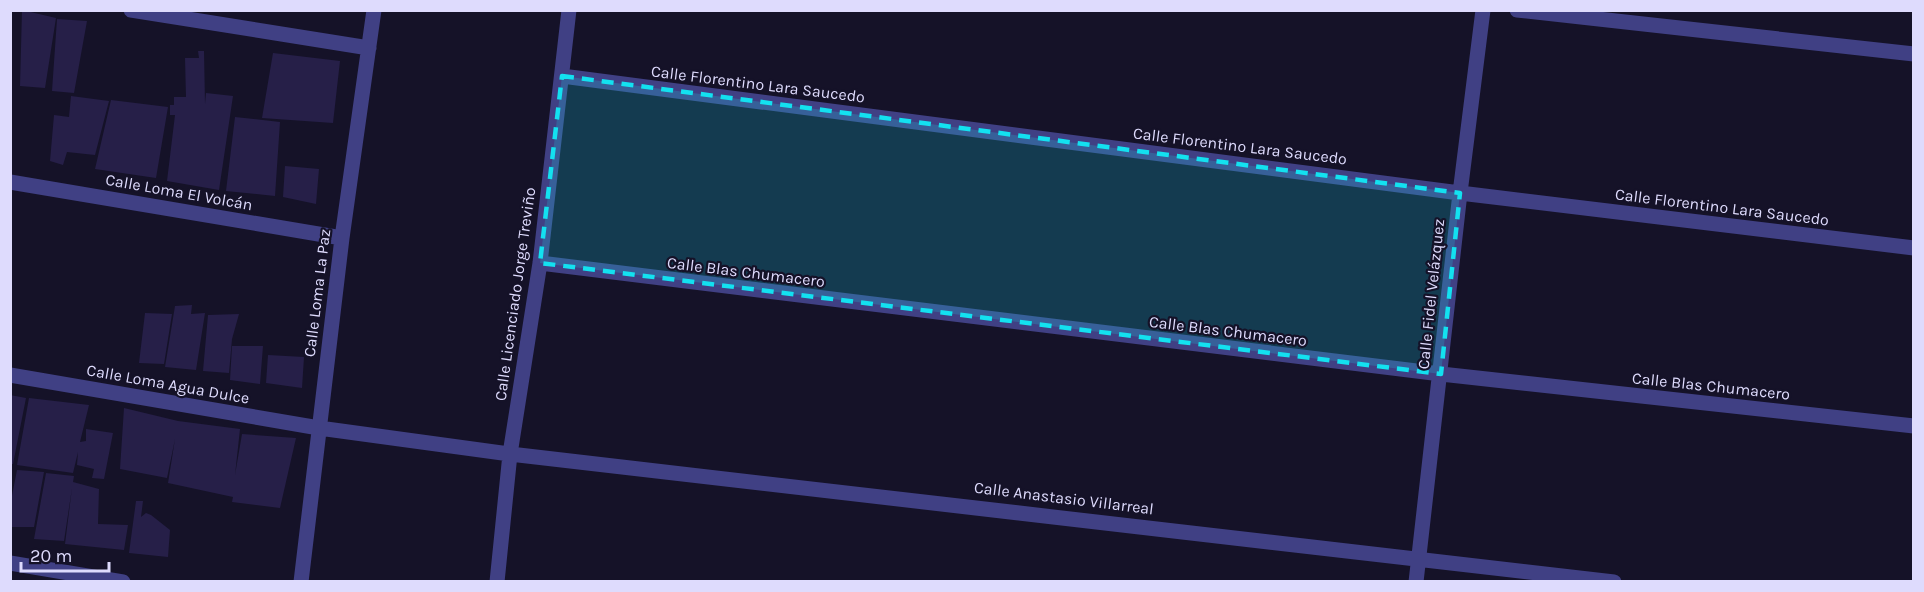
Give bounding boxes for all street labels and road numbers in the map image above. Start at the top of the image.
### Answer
street label: Calle Florentino Lara Saucedo [650,61,866,107]
street label: Calle Florentino Lara Saucedo [1132,123,1348,169]
street label: Calle Loma El Volcán [104,170,254,214]
street label: Calle Florentino Lara Saucedo [1614,184,1830,230]
street label: Calle Licenciado Jorge Treviño [491,186,539,402]
street label: Calle Fidel Velázquez [1414,218,1448,370]
street label: Calle Loma La Paz [300,228,334,358]
street label: Calle Blas Chumacero [666,253,826,291]
street label: Calle Blas Chumacero [1148,312,1308,350]
street label: Calle Loma Agua Dulce [85,360,251,408]
street label: Calle Blas Chumacero [1631,368,1791,404]
street label: Calle Anastasio Villarreal [973,478,1155,518]

